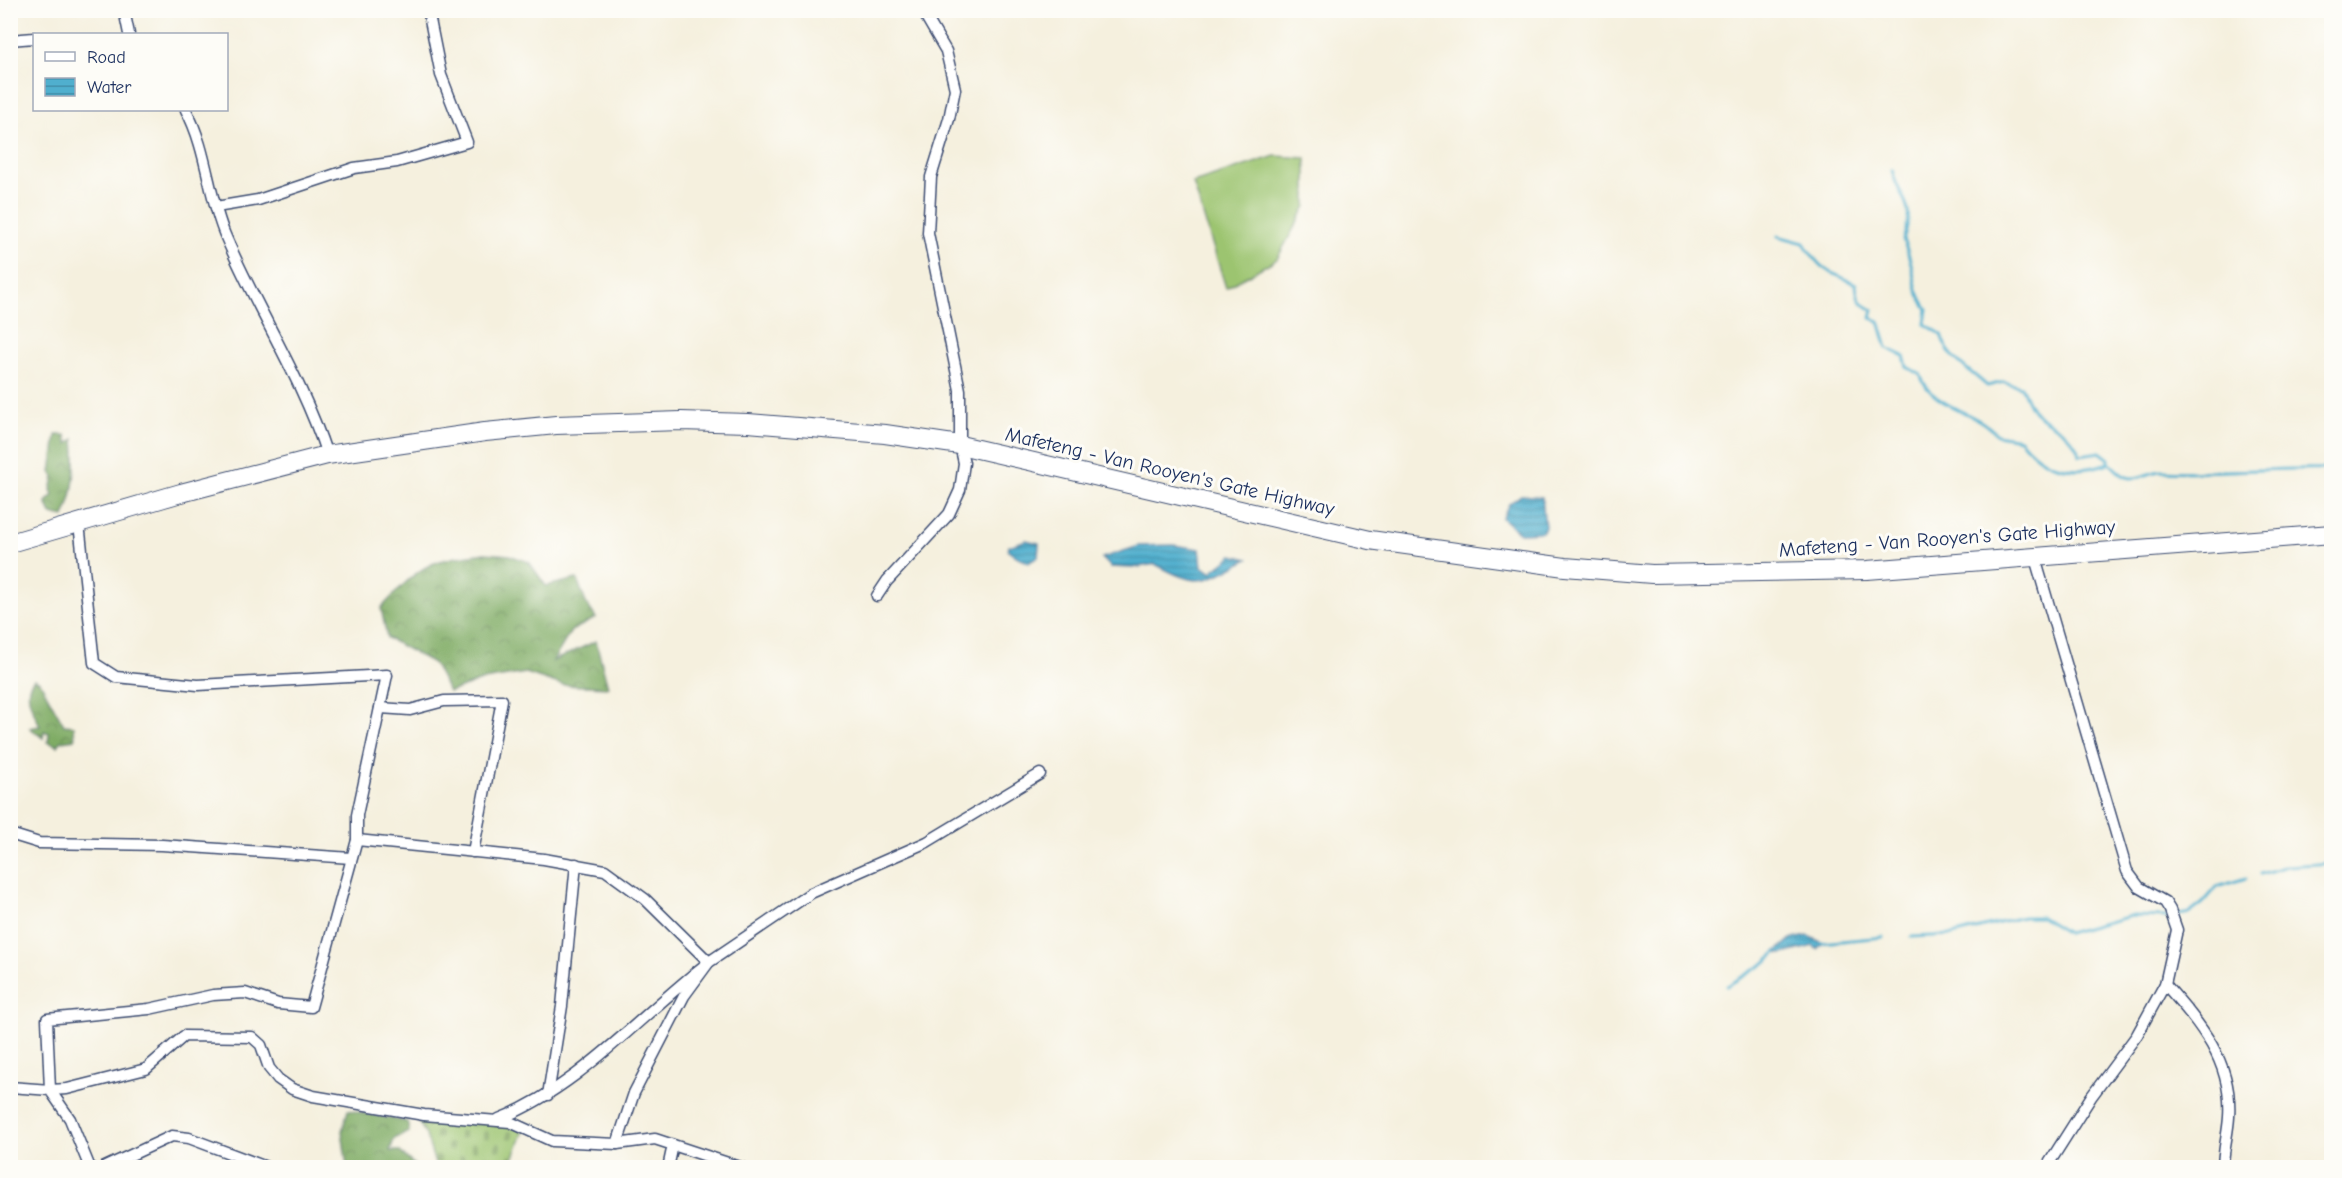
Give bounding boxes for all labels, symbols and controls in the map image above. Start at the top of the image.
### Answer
legend [33,33,228,111]
text: Road [87,47,126,68]
text: Water [87,77,132,98]
street label: Mafeteng - Van Rooyen's Gate Highway [1003,422,1337,521]
street label: Mafeteng - Van Rooyen's Gate Highway [1778,515,2116,562]

